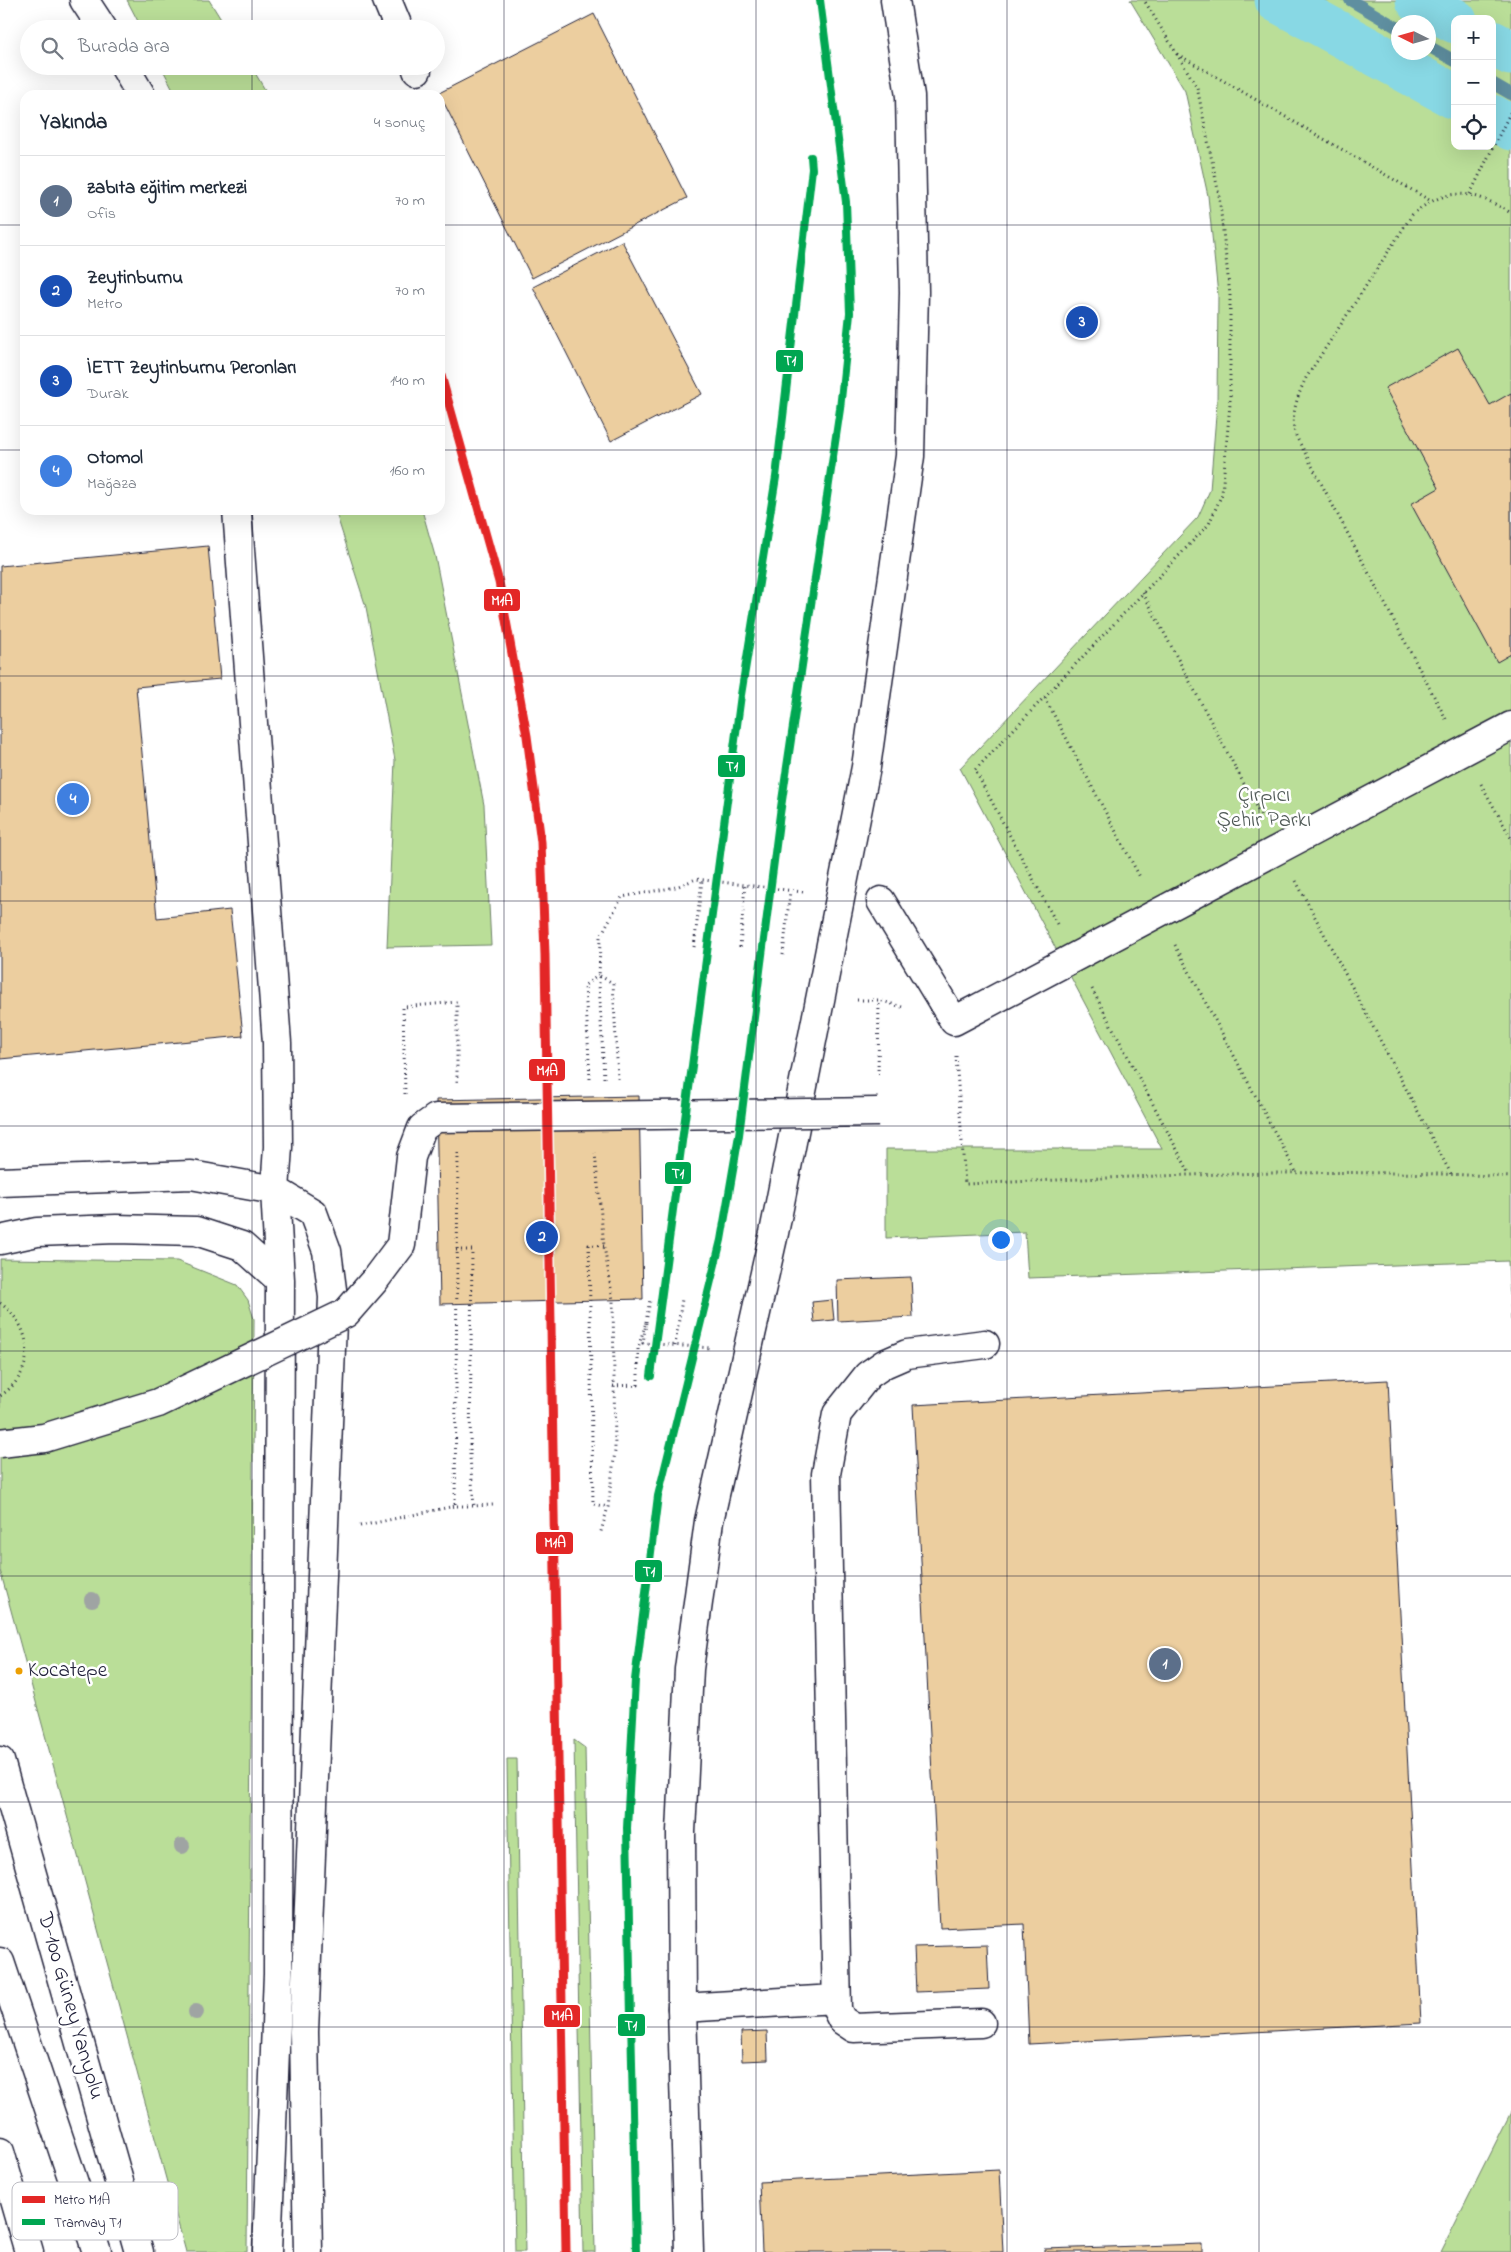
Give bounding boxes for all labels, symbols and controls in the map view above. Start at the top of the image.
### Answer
north arrow [1391,15,1436,60]
map controls [1451,15,1496,150]
button: + [1451,15,1496,60]
search box [20,20,445,75]
icon: search [38,34,66,62]
text: Burada ara [78,34,170,61]
button: − [1451,60,1496,105]
button: locate [1451,105,1496,150]
text: Yakında [40,108,107,138]
text: 4 sonuç [374,111,425,135]
text: zabıta eğitim merkezi [87,175,247,202]
text: 1 [53,189,59,213]
text: 70 m [395,189,425,213]
text: Ofis [87,202,116,226]
text: Zeytinburnu [87,265,183,292]
text: 2 [52,279,60,303]
text: 70 m [395,279,425,303]
text: Metro [87,292,123,316]
pin: 3 [1066,303,1098,341]
line badge: T1 [775,349,804,373]
text: T1 [784,351,797,372]
text: İETT Zeytinburnu Peronları [87,355,296,382]
text: 3 [53,369,59,393]
text: 140 m [390,369,425,393]
text: Durak [87,382,128,406]
text: Otomol [87,445,143,472]
text: 4 [53,459,59,483]
text: 160 m [390,459,425,483]
text: Mağaza [87,472,137,496]
line badge: M1A [483,588,521,612]
text: M1A [491,591,513,612]
line badge: T1 [717,754,746,778]
text: T1 [726,757,739,778]
pin: 4 [57,780,89,818]
park label: Çırpıcı Şehir Parkı [1217,780,1311,837]
line badge: M1A [528,1058,566,1082]
text: M1A [536,1061,558,1082]
line badge: T1 [664,1161,692,1185]
text: T1 [672,1164,685,1185]
pin: 2 [526,1218,558,1256]
your location [988,1227,1014,1253]
line badge: M1A [535,1531,574,1555]
text: M1A [544,1533,566,1554]
line badge: T1 [634,1559,663,1583]
text: T1 [643,1562,656,1583]
pin: 1 [1149,1645,1181,1683]
place label: Kocatepe [28,1656,108,1686]
marker: Kocatepe [14,1666,24,1676]
street label: D-100 Güney Yanyolu [27,1908,112,2104]
line badge: M1A [543,2004,581,2028]
text: M1A [551,2006,573,2027]
line badge: T1 [617,2013,646,2037]
text: T1 [625,2016,638,2037]
legend [12,2182,178,2240]
text: Metro M1A [54,2190,110,2211]
text: Tramvay T1 [54,2213,122,2235]

